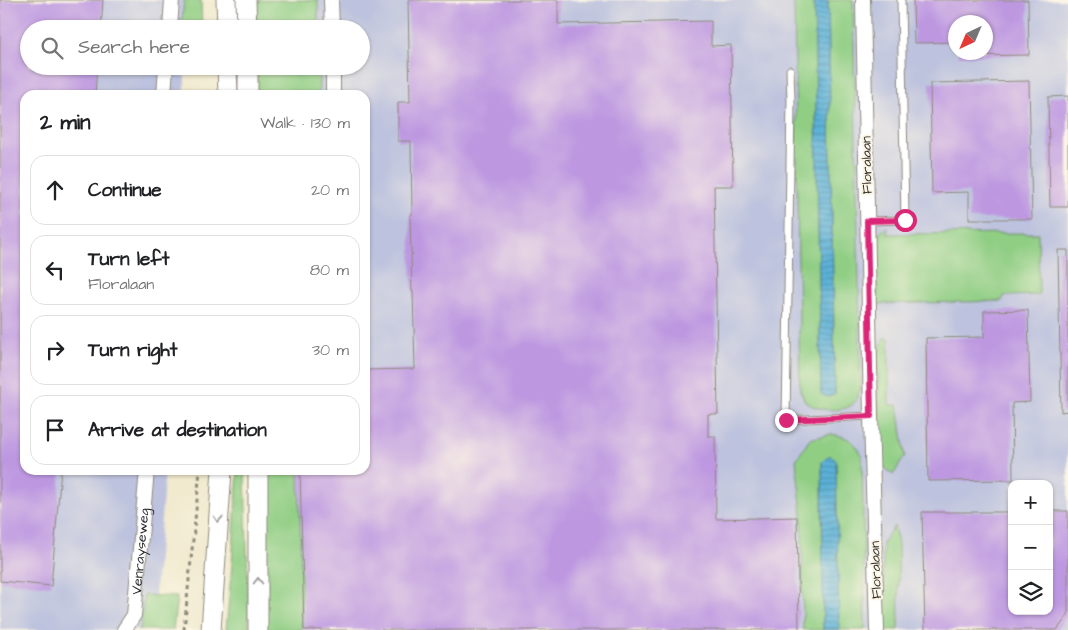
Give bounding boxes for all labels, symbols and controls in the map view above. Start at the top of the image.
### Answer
north arrow [948,15,993,60]
search box [20,20,370,75]
icon: search [38,34,66,62]
text: Search here [78,34,190,61]
text: 2 min [40,108,90,137]
text: Walk · 130 m [260,112,350,134]
street label: Floralaan [856,136,878,194]
icon: ahead [41,176,69,204]
text: Continue [88,177,162,204]
text: 20 m [311,179,349,201]
route start [894,209,917,232]
text: Turn left [88,246,169,273]
icon: left [41,256,69,284]
text: 80 m [310,259,349,281]
text: Floralaan [88,273,154,295]
icon: right [41,336,69,364]
text: Turn right [88,337,177,364]
text: 30 m [312,339,349,361]
route end [775,409,798,432]
icon: arrive [41,416,69,444]
text: Arrive at destination [88,417,267,444]
map controls [1008,480,1053,615]
button: + [1008,480,1053,525]
street label: Venrayseweg [127,507,155,595]
one-way arrow [213,515,224,523]
button: − [1008,525,1053,570]
street label: Floralaan [865,541,887,599]
button: layers [1008,570,1053,615]
one-way arrow [253,577,263,585]

